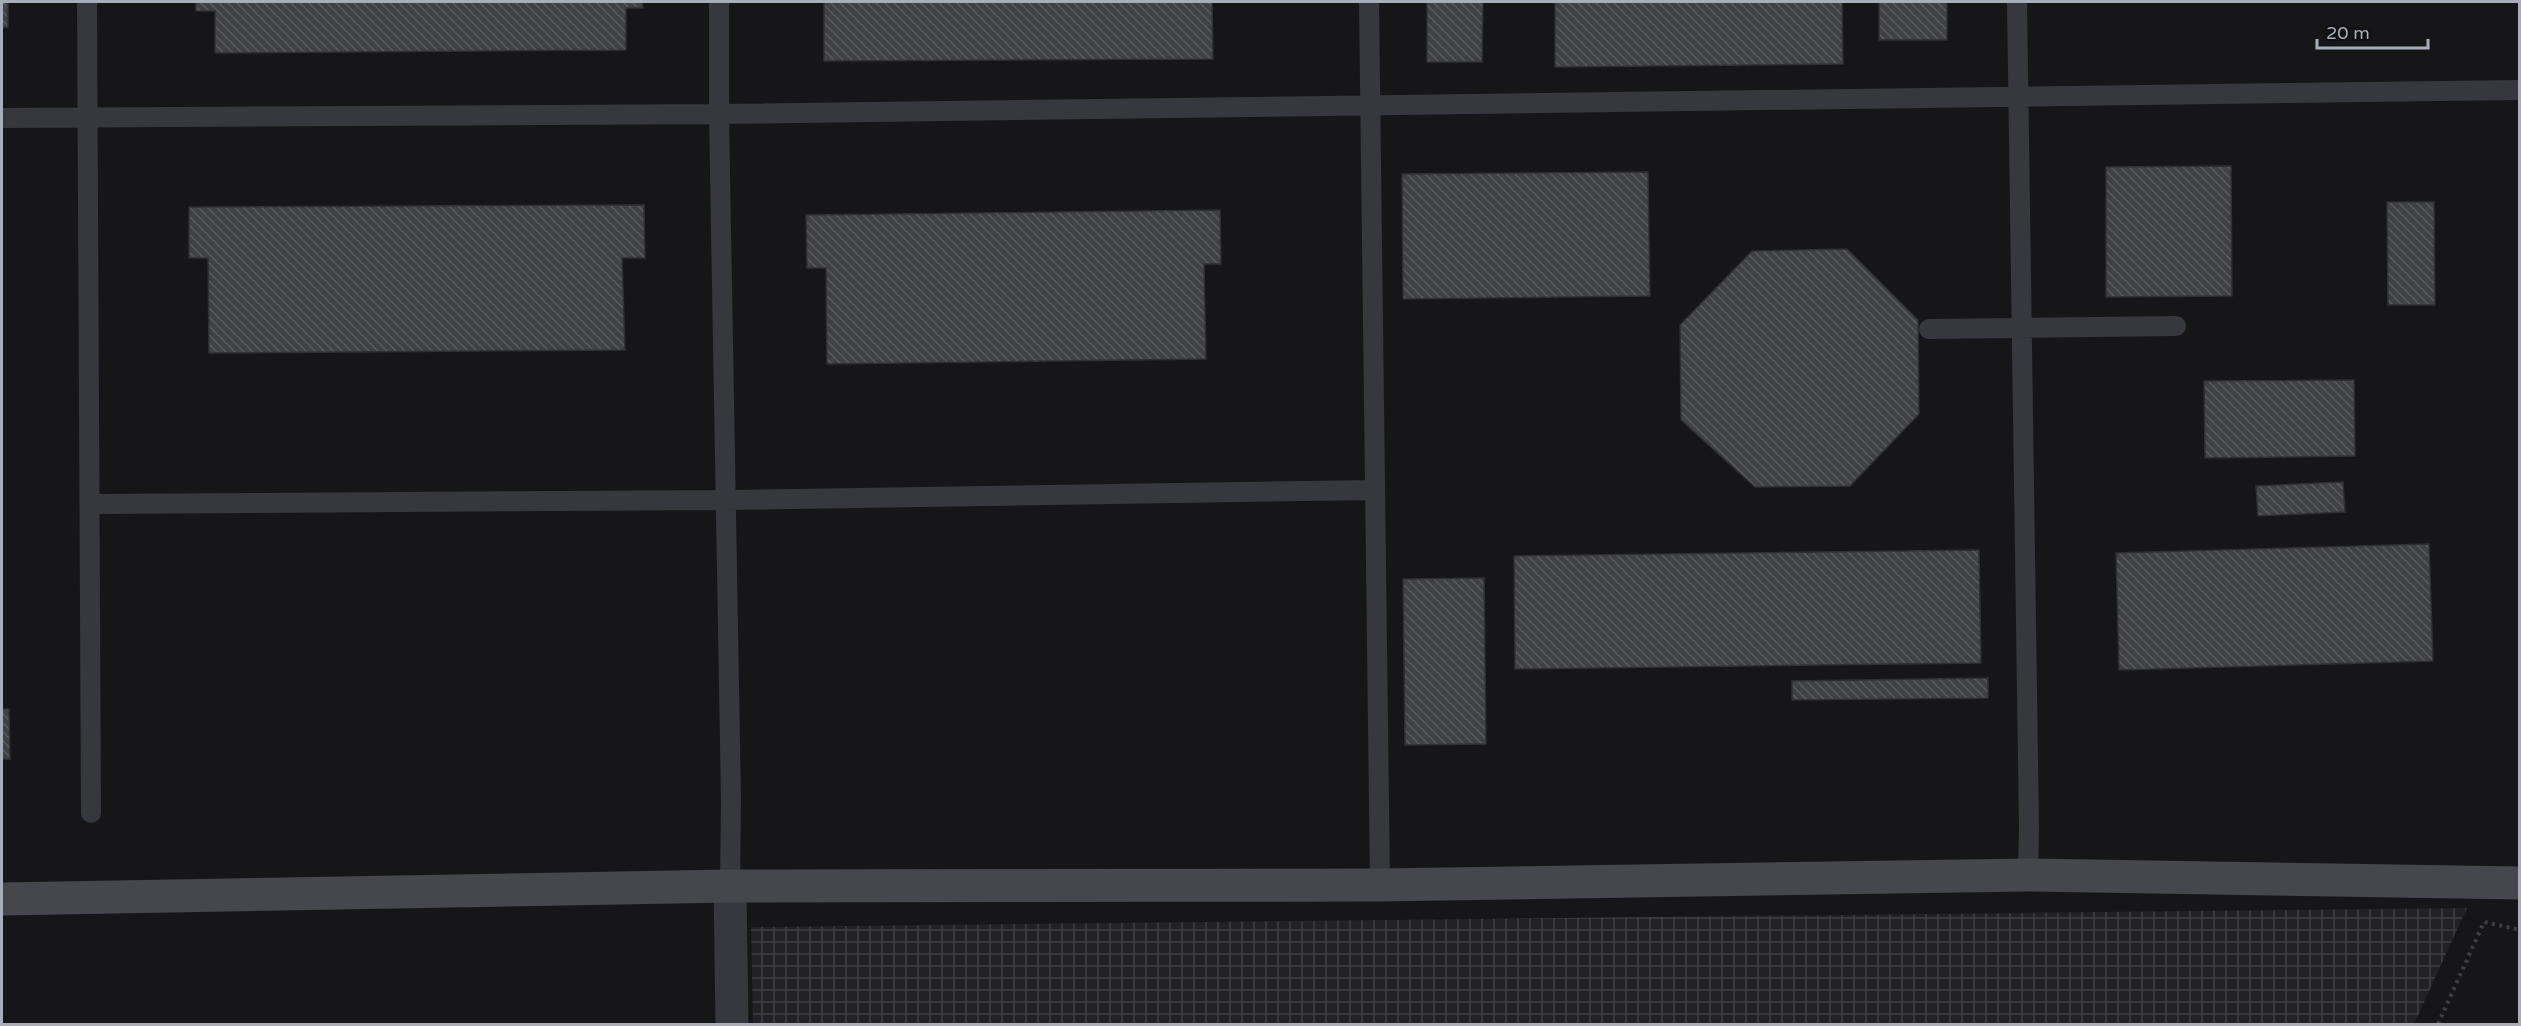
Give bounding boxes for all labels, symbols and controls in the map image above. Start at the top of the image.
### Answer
scale bar [2317,12,2428,50]
text: 20 m [2326,22,2370,44]

